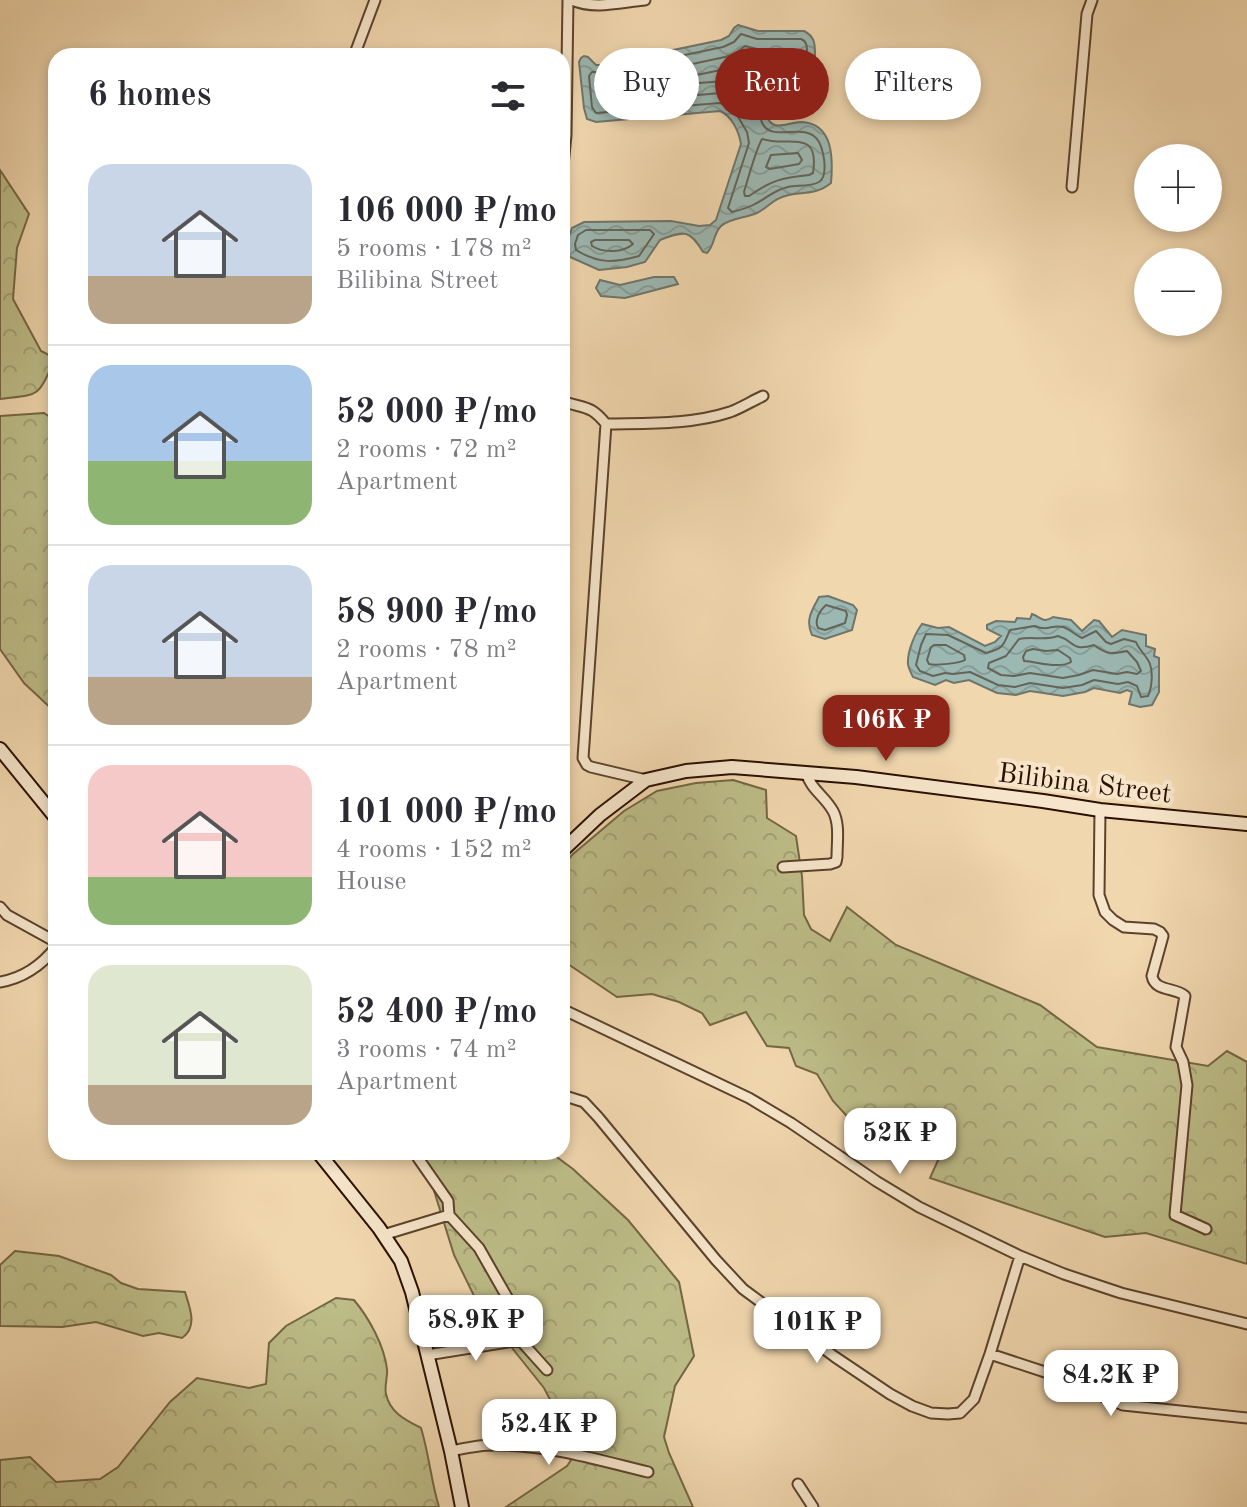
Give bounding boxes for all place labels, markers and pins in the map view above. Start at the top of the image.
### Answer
pin: 106K ₽ [821,695,951,763]
pin: 52K ₽ [844,1108,956,1176]
pin: 58.9K ₽ [402,1295,550,1363]
pin: 101K ₽ [752,1297,882,1365]
pin: 84.2K ₽ [1037,1350,1185,1418]
pin: 52.4K ₽ [475,1399,623,1467]

